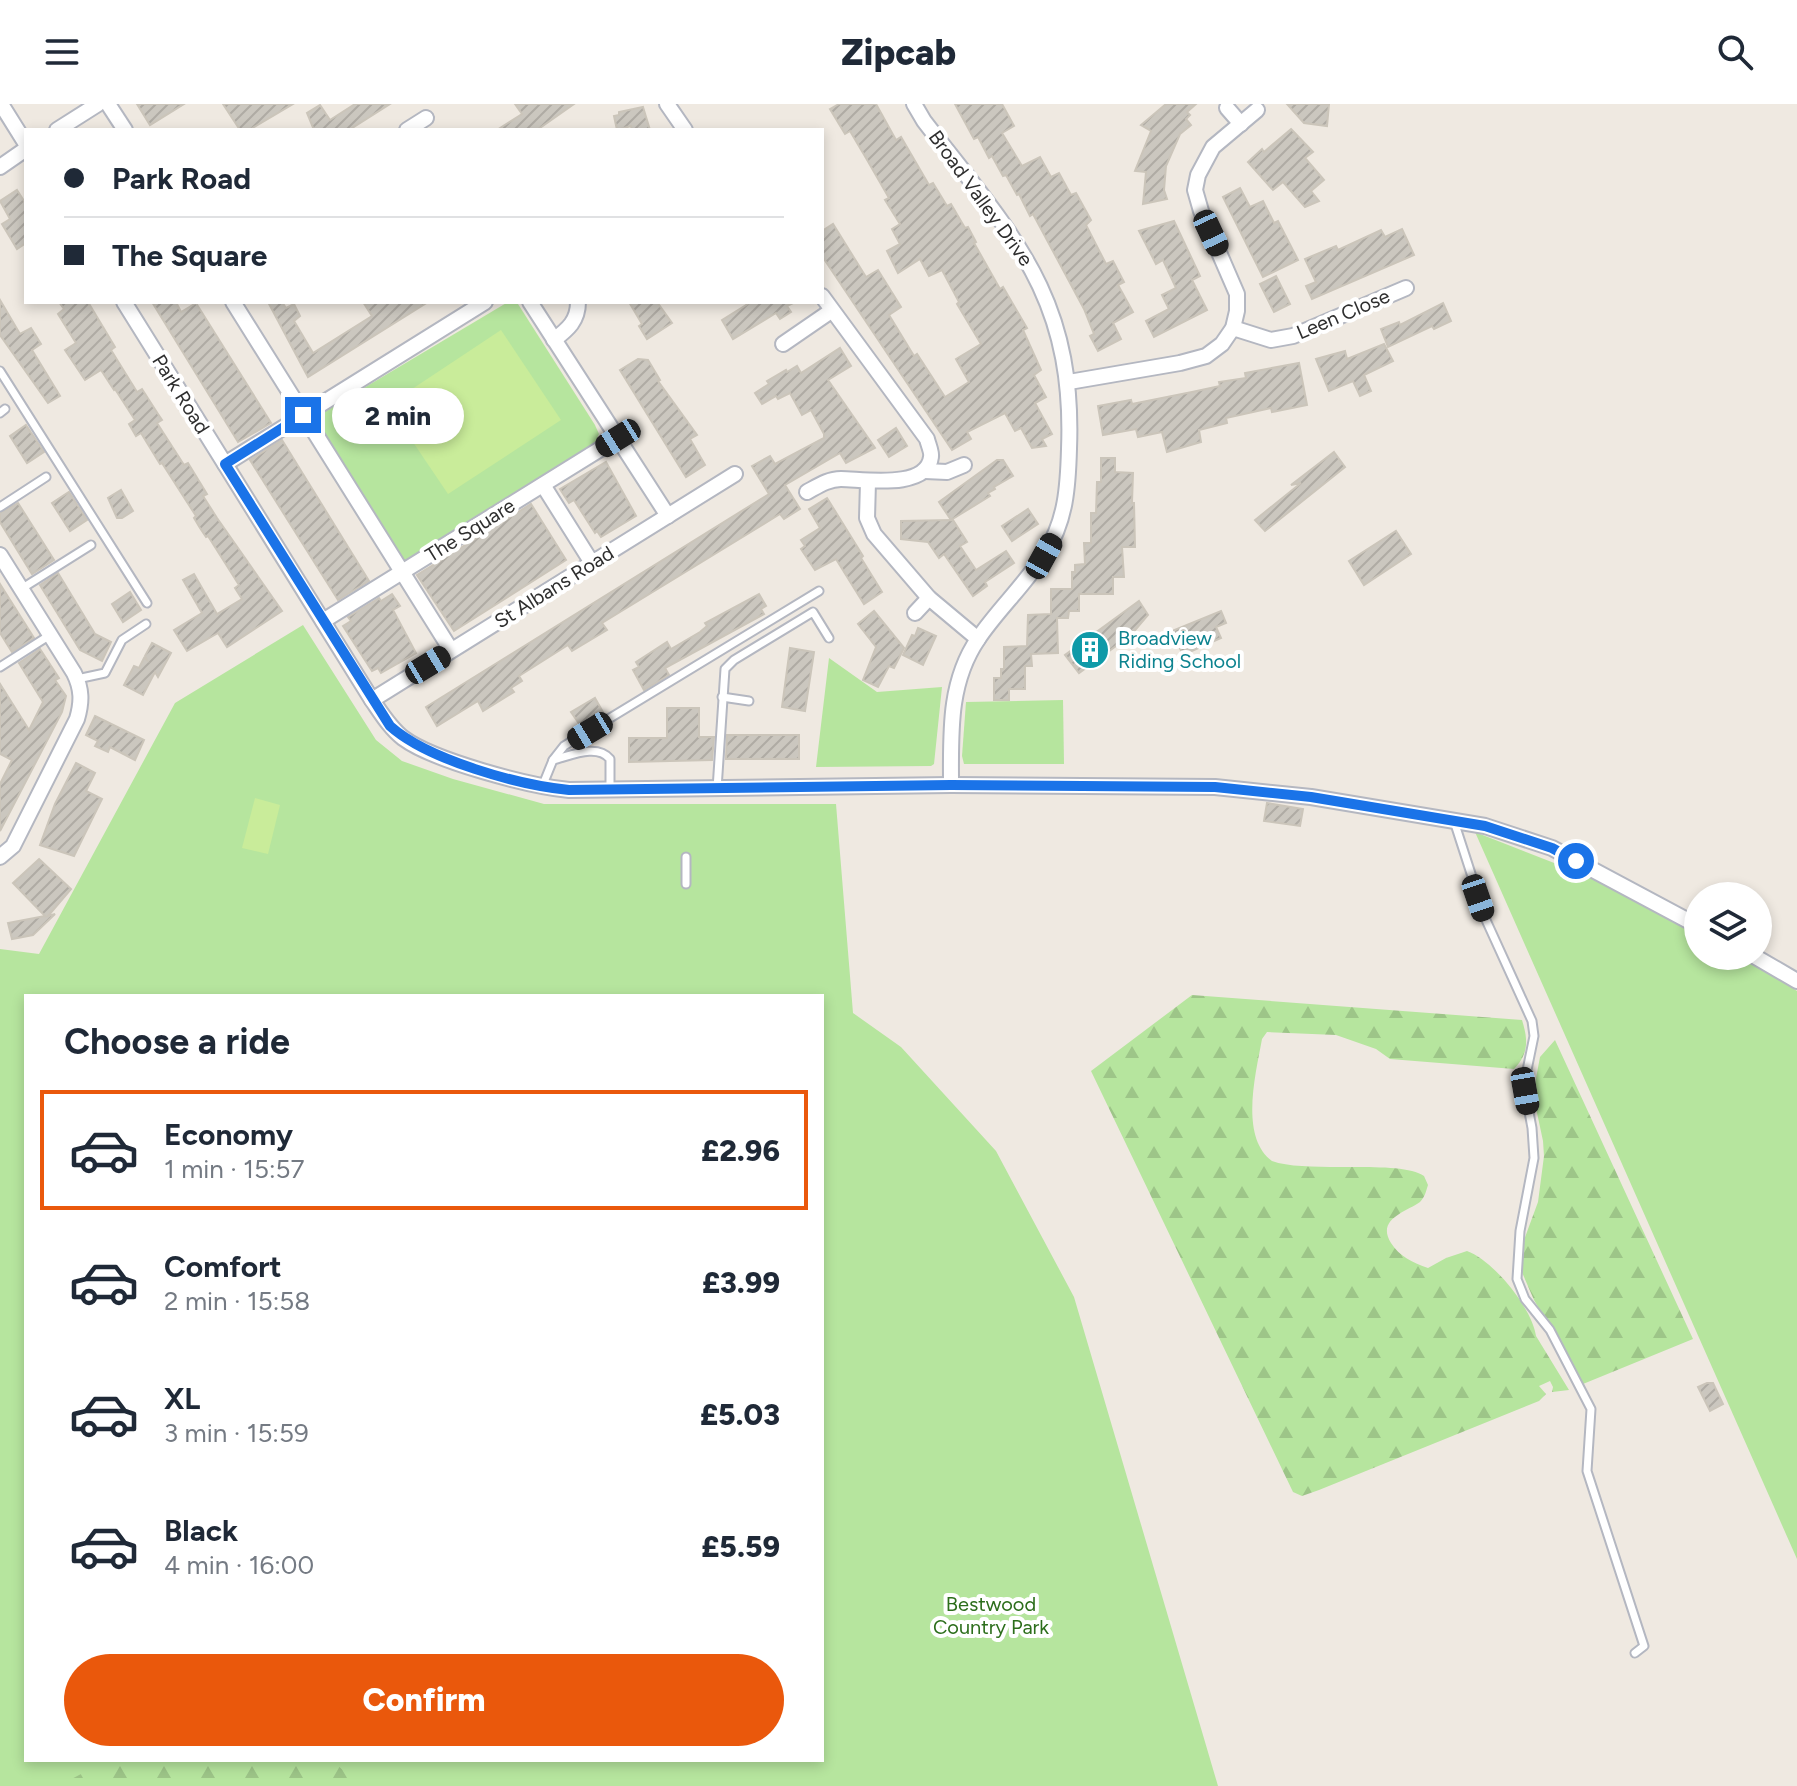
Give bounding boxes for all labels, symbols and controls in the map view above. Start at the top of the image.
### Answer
icon: menu [40,30,84,74]
icon: search [1713,30,1757,74]
text: Zipcab [841,31,956,74]
street label: Broad Valley Drive [924,125,1038,271]
text: Park Road [112,160,251,197]
car [1190,206,1232,260]
text: The Square [112,237,267,274]
street label: Leen Close [1293,284,1393,344]
street label: Park Road [147,350,215,438]
callout: 2 min [331,387,463,443]
route end [285,397,321,433]
text: 2 min [365,400,431,432]
car [591,415,645,461]
street label: The Square [421,493,519,567]
car [1022,529,1066,583]
street label: St Albans Road [490,541,618,633]
place label: Broadview Riding School [1118,626,1241,673]
building icon: Broadview Riding School [1069,629,1111,671]
car [401,642,455,688]
car [563,708,617,754]
route start [1558,843,1594,879]
car [1459,871,1497,925]
map controls [1684,882,1772,970]
button: layers [1684,882,1772,970]
text: Choose a ride [64,1020,290,1063]
car [1509,1065,1541,1117]
icon: car [68,1114,140,1186]
text: Economy [164,1116,293,1153]
text: £2.96 [701,1132,780,1169]
text: 1 min · 15:57 [164,1153,304,1185]
icon: car [68,1246,140,1318]
text: Comfort [164,1248,282,1285]
text: £3.99 [702,1264,780,1301]
text: 2 min · 15:58 [164,1285,310,1317]
icon: car [68,1378,140,1450]
text: XL [164,1380,200,1417]
text: £5.03 [700,1396,780,1433]
text: 3 min · 15:59 [164,1417,309,1449]
icon: car [68,1510,140,1582]
text: Black [164,1512,238,1549]
text: £5.59 [701,1528,780,1565]
text: 4 min · 16:00 [164,1549,314,1581]
park label: Bestwood Country Park [933,1592,1049,1639]
button: Confirm [64,1654,784,1746]

